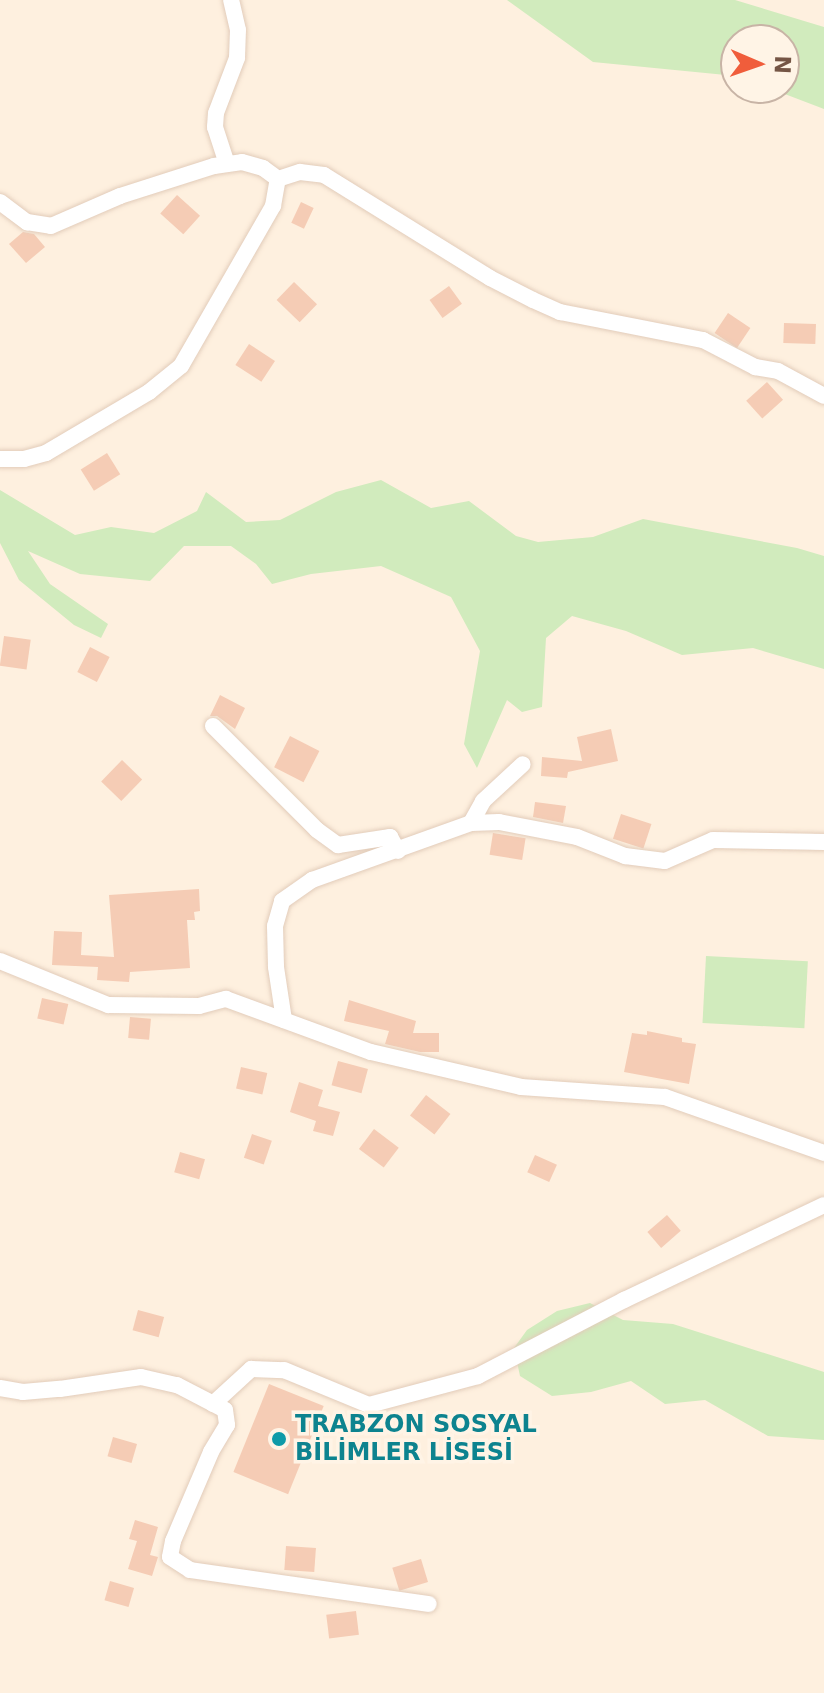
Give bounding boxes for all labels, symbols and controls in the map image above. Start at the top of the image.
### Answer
north arrow [720,24,800,104]
text: N [770,55,795,74]
place label: TRABZON SOSYAL BİLİMLER LİSESİ [295,1411,537,1467]
marker: TRABZON SOSYAL BİLİMLER LİSESİ [270,1430,288,1448]

